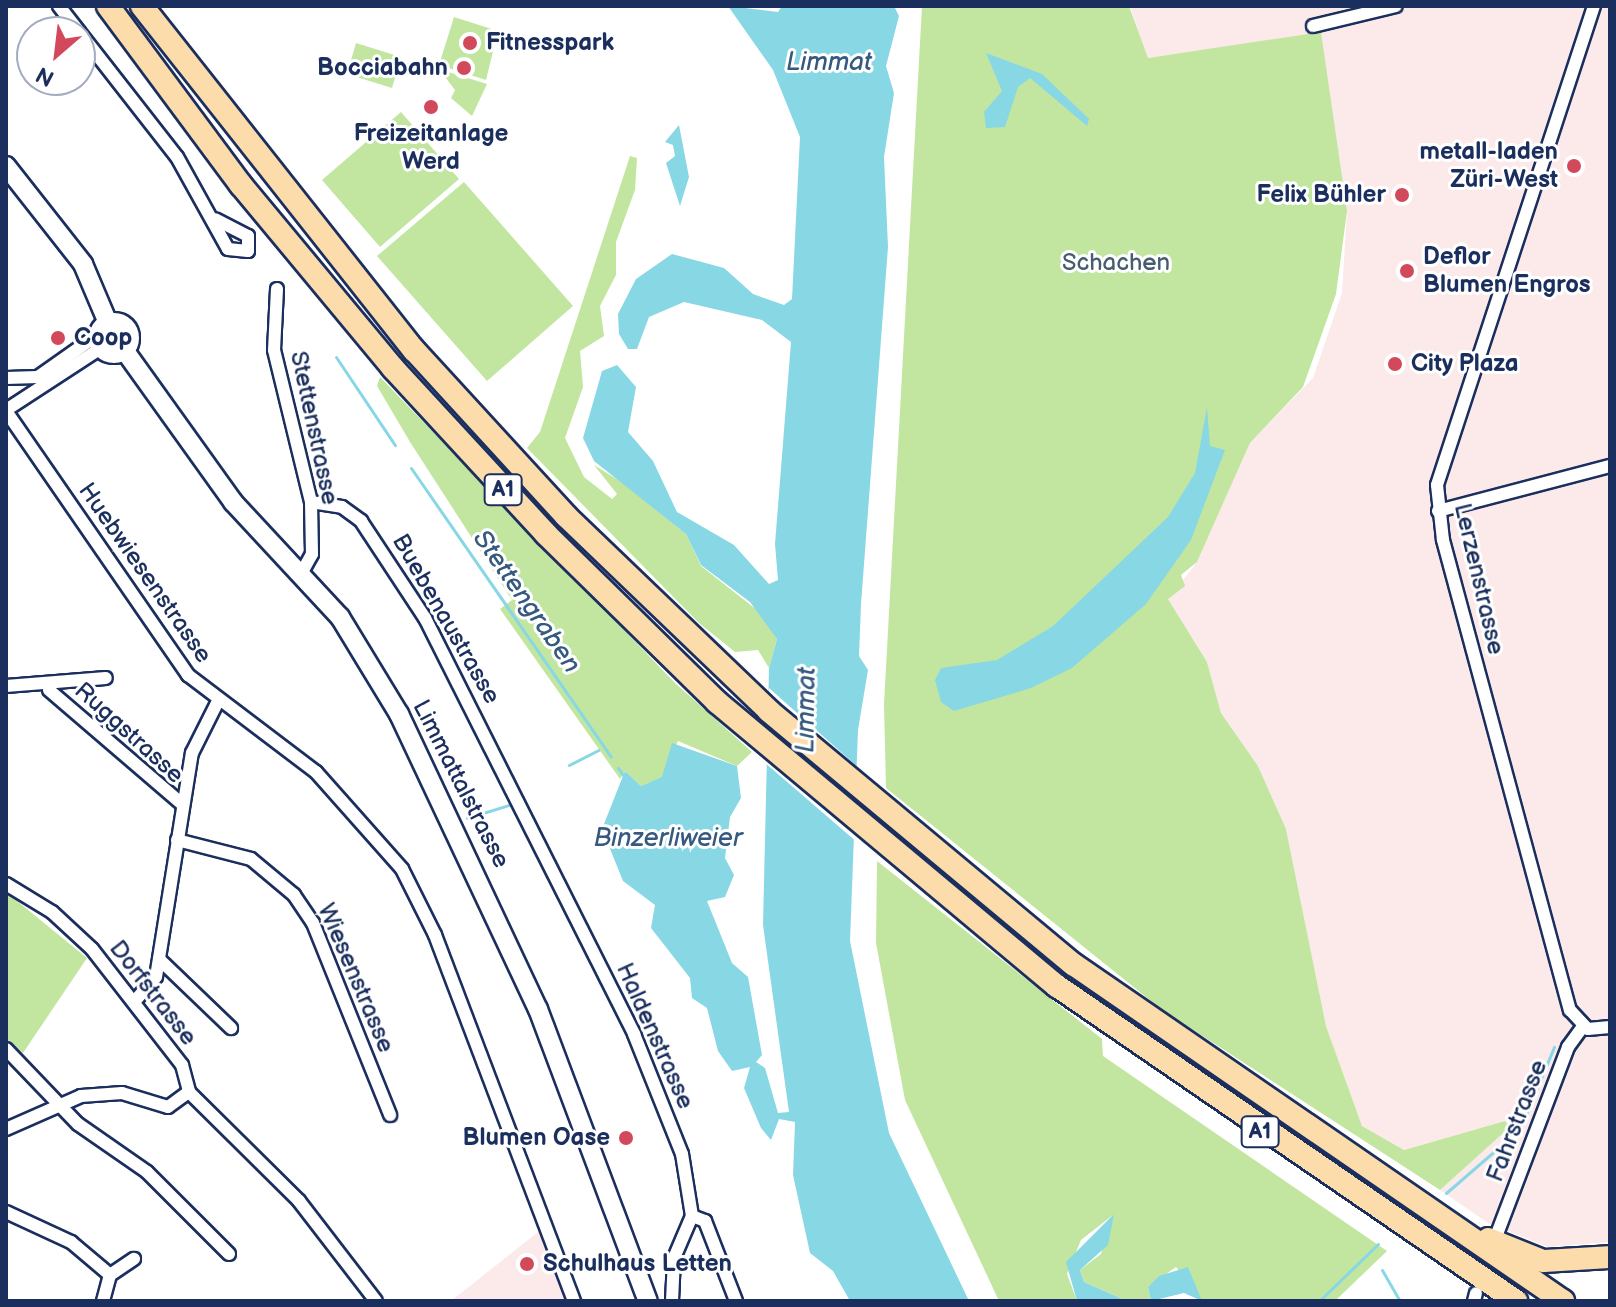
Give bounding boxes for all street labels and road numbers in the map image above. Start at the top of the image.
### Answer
street label: Stettenstrasse [284,349,344,507]
road number: A1 [483,472,523,508]
street label: Huebwiesenstrasse [72,477,218,669]
street label: Lerzenstrasse [1448,501,1510,657]
street label: Buebenaustrasse [386,529,506,709]
street label: Ruggstrasse [68,676,190,790]
street label: Limmattalstrasse [406,695,516,873]
street label: Wiesenstrasse [312,899,400,1057]
street label: Dorfstrasse [103,935,203,1051]
street label: Haldenstrasse [610,959,700,1113]
street label: Fahrstrasse [1481,1056,1553,1186]
road number: A1 [1240,1114,1280,1150]

